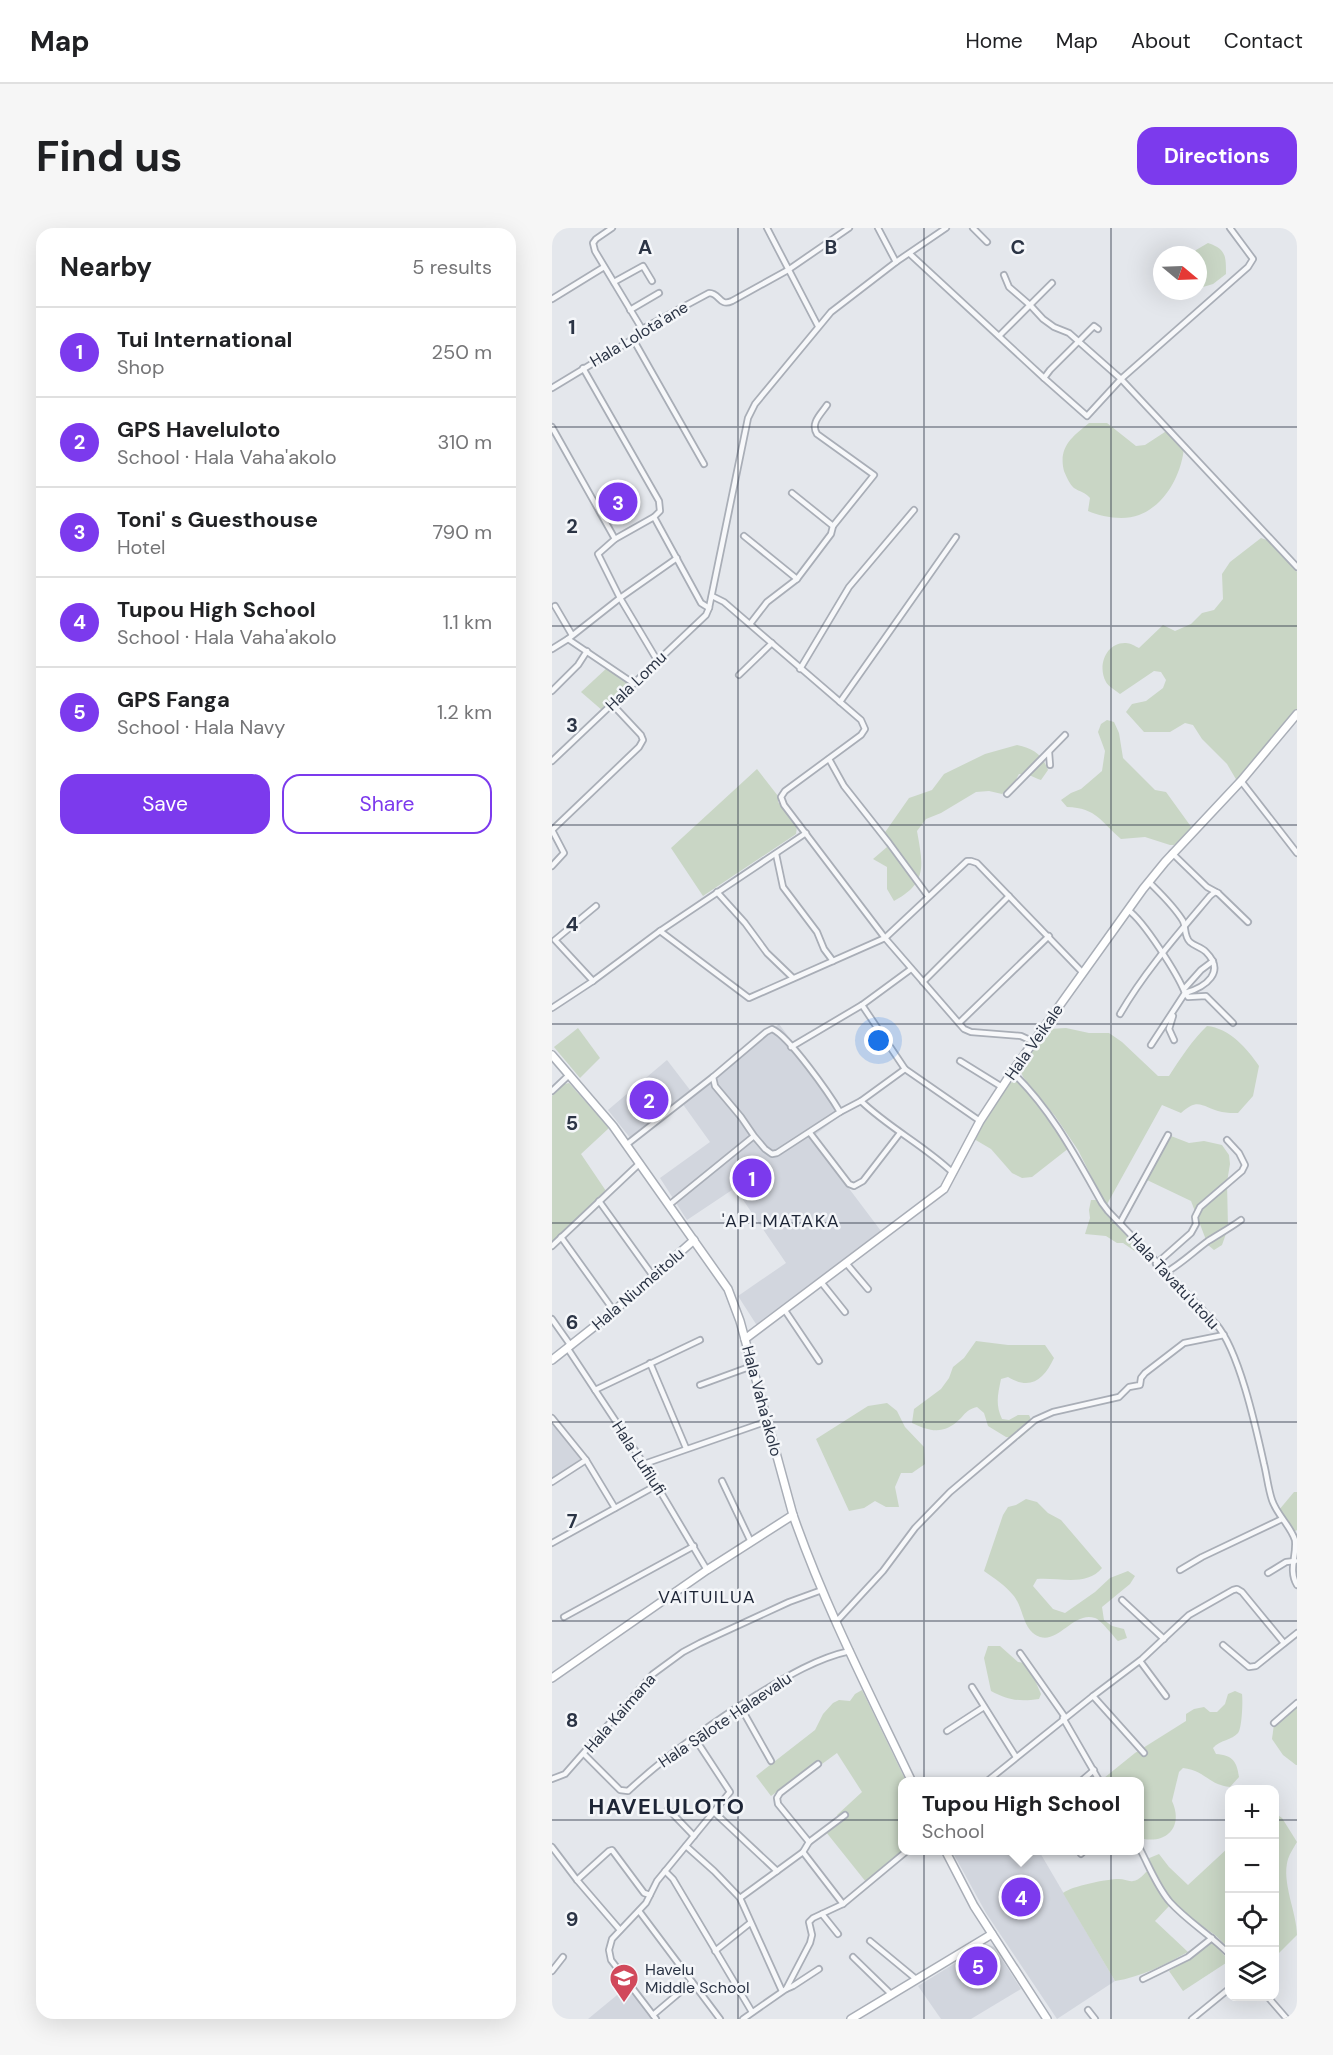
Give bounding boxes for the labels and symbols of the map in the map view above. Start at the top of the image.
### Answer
text: A [638,234,652,260]
text: B [825,234,837,260]
text: C [1011,234,1025,260]
north arrow [1153,246,1207,300]
street label: Hala Lolota'ane [586,296,692,372]
text: 1 [568,314,576,340]
pin: 3 [598,480,638,524]
text: 2 [566,513,578,539]
street label: Hala Lomu [601,647,671,715]
text: 3 [566,712,578,738]
text: 4 [566,911,579,937]
street label: Hala Veikale [1000,1000,1068,1084]
your location [864,1026,893,1055]
pin: 2 [630,1078,668,1122]
text: 5 [566,1110,578,1136]
pin: 1 [732,1156,772,1200]
district label: 'API MATAKA [722,1209,840,1233]
street label: Hala Tavatu'utolu [1124,1228,1224,1334]
street label: Hala Niumeitolu [587,1243,689,1335]
text: 6 [566,1309,578,1335]
street label: Hala Vaha'akolo [737,1343,787,1459]
street label: Hala Lufilufi [607,1417,671,1499]
text: 7 [567,1508,578,1534]
district label: VAITUILUA [658,1585,756,1609]
street label: Hala Sālote Halaevalu [654,1668,796,1772]
street label: Hala Kaimana [580,1669,660,1757]
text: 8 [566,1707,578,1733]
district label: HAVELULOTO [589,1792,745,1821]
pin: 4 [1002,1874,1040,1920]
text: 9 [566,1906,578,1932]
pin: 5 [958,1944,998,1988]
place label: Havelu Middle School [645,1959,749,1998]
school or university icon: Havelu Middle School [608,1962,640,2004]

